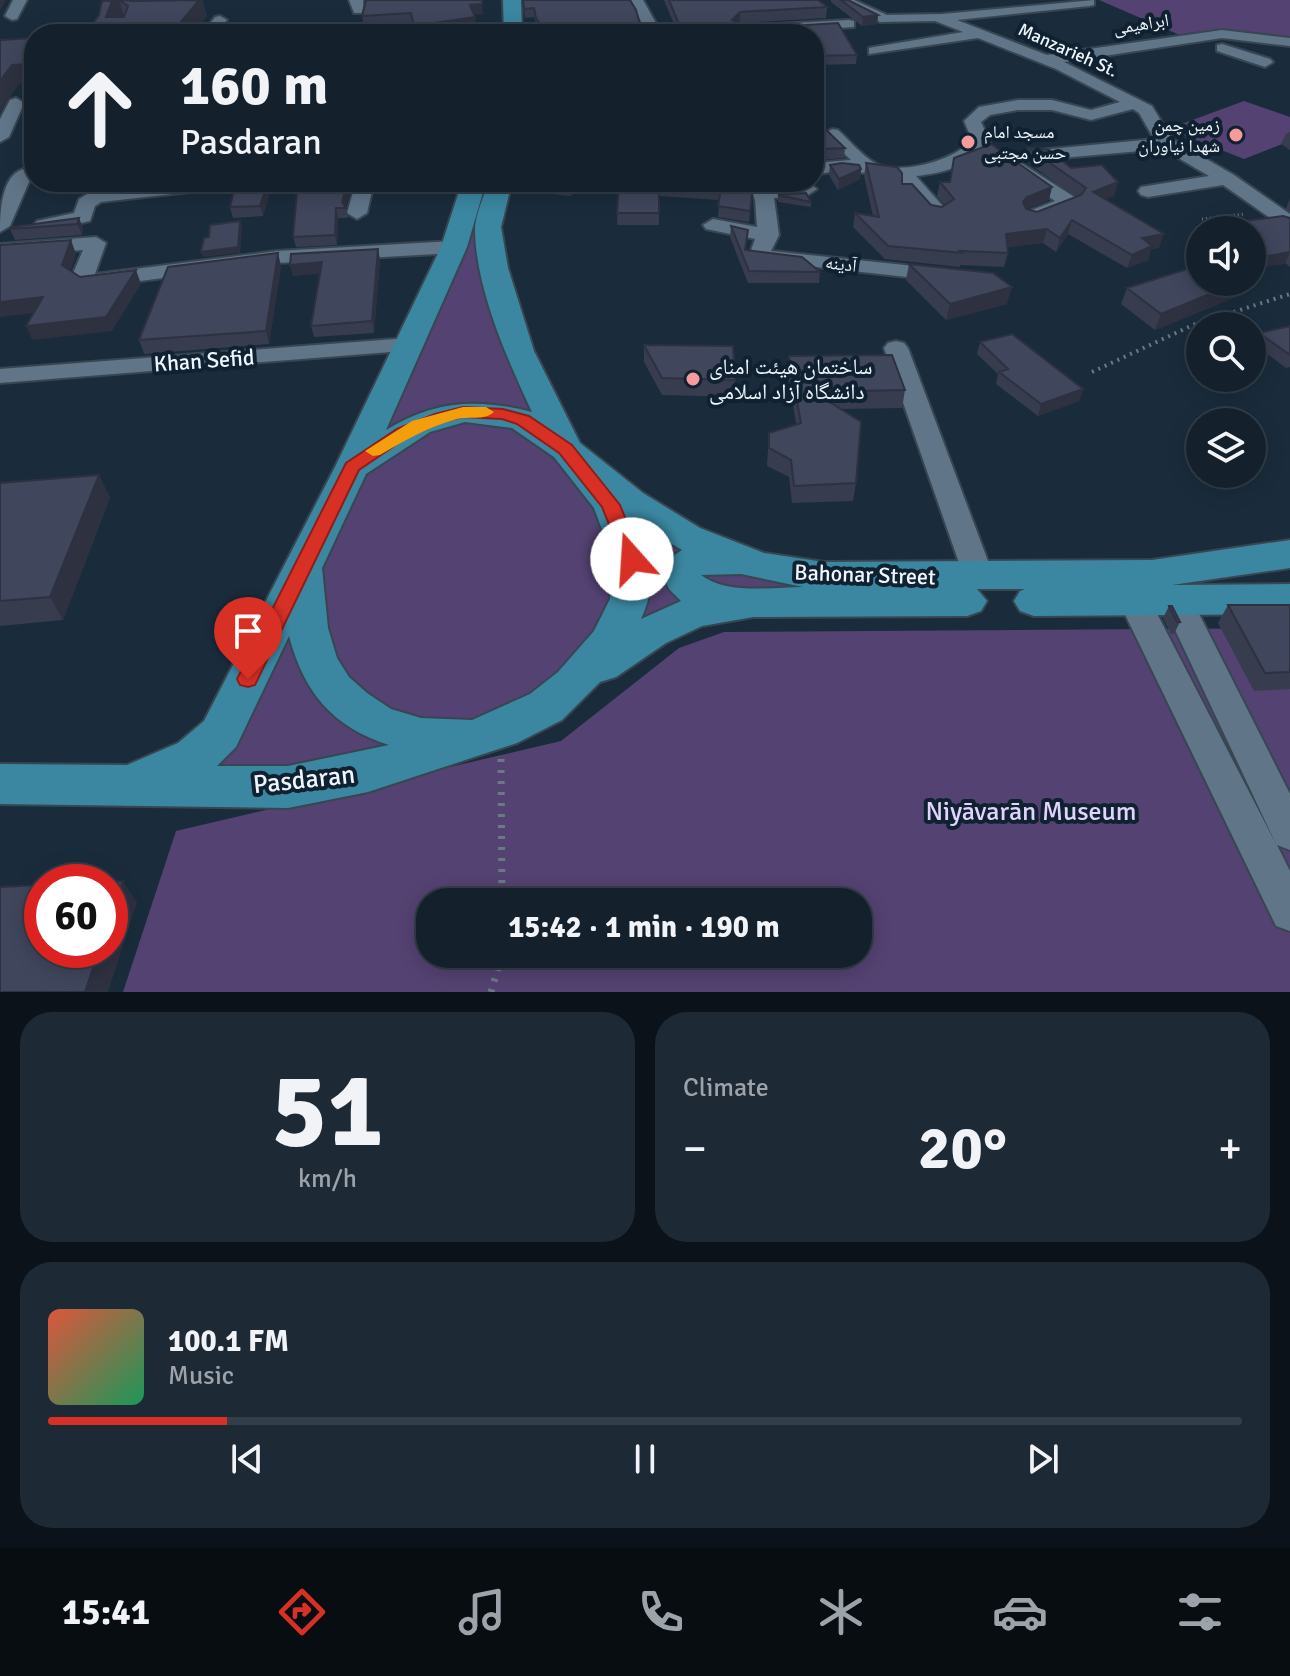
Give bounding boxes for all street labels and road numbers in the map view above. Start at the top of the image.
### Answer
street label: ابراهیمی [1112,9,1170,39]
street label: Manzarieh St. [1015,18,1121,82]
street label: آدینه [824,251,858,277]
street label: Khan Sefid [153,344,255,377]
street label: Bahonar Street [794,559,936,590]
street label: Pasdaran [251,759,357,801]

